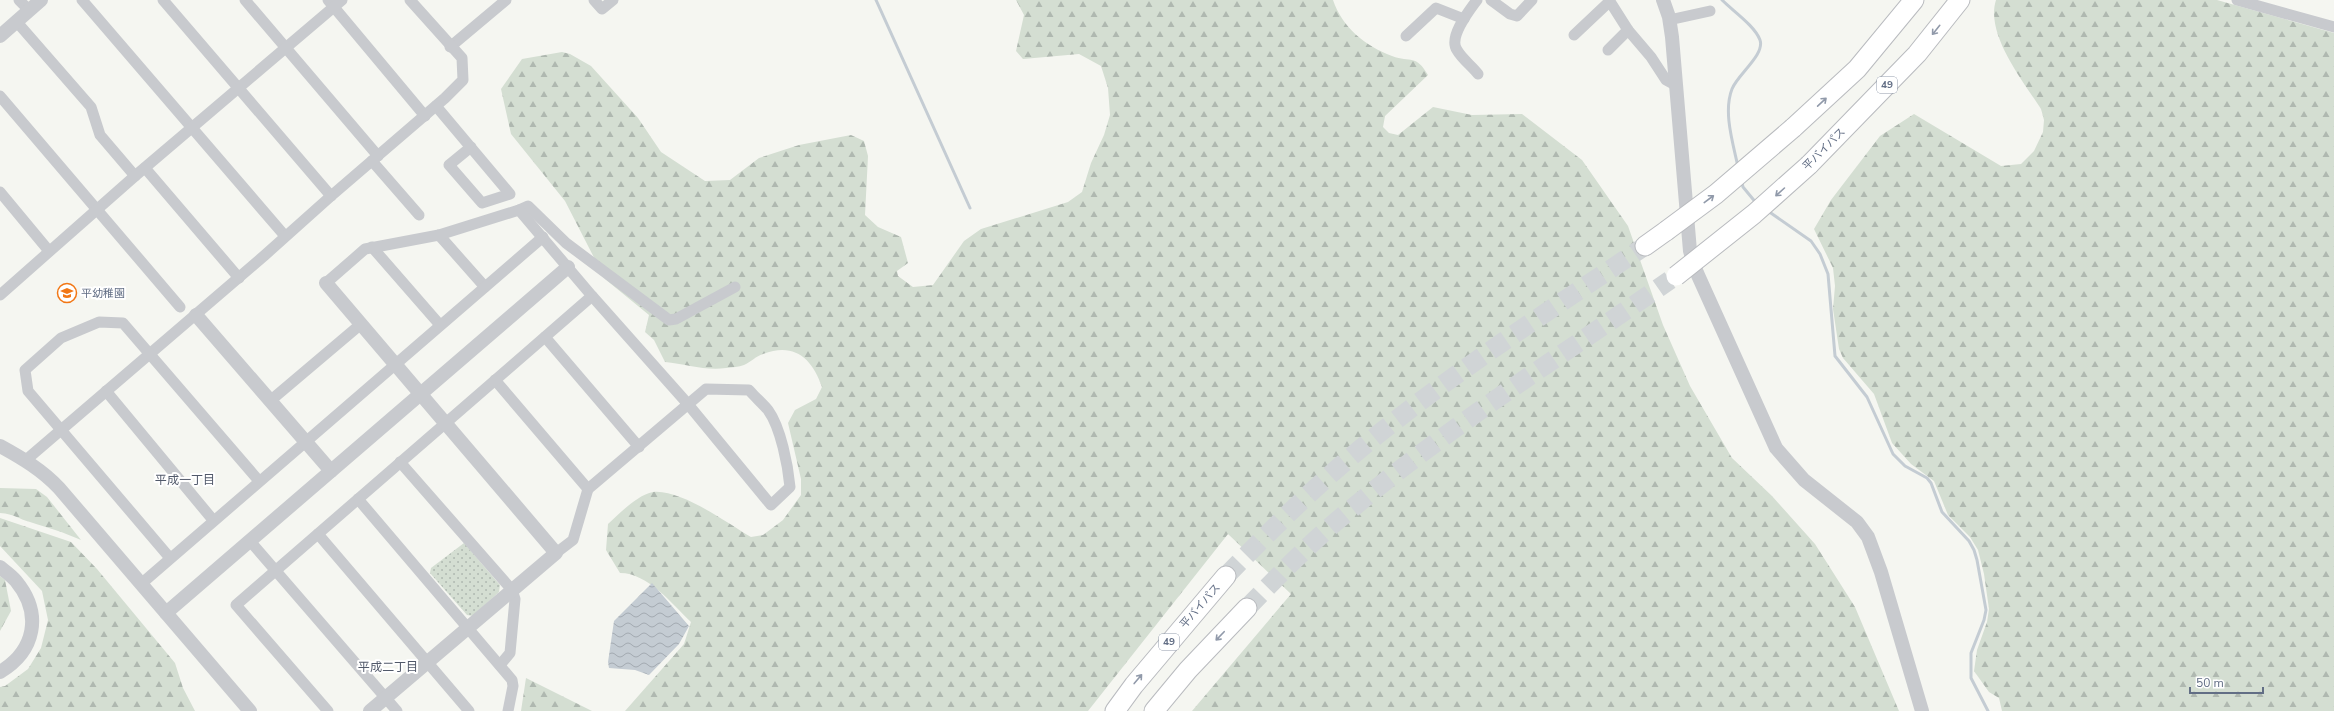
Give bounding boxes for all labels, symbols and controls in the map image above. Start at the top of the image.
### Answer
one-way arrow [1932,25,1940,36]
road number: 49 [1877,77,1897,93]
one-way arrow [1816,97,1827,106]
street label: 平バイパス [1799,124,1849,174]
one-way arrow [1775,187,1785,196]
one-way arrow [1703,195,1714,203]
school or university icon: 平幼稚園 [56,282,78,304]
place label: 平幼稚園 [81,286,125,301]
district label: 平成一丁目 [155,472,215,488]
street label: 平バイパス [1176,580,1224,632]
one-way arrow [1216,631,1225,641]
road number: 49 [1159,634,1179,650]
district label: 平成二丁目 [358,659,418,675]
scale bar [2190,669,2263,695]
one-way arrow [1134,674,1143,685]
text: 50 m [2196,675,2224,691]

